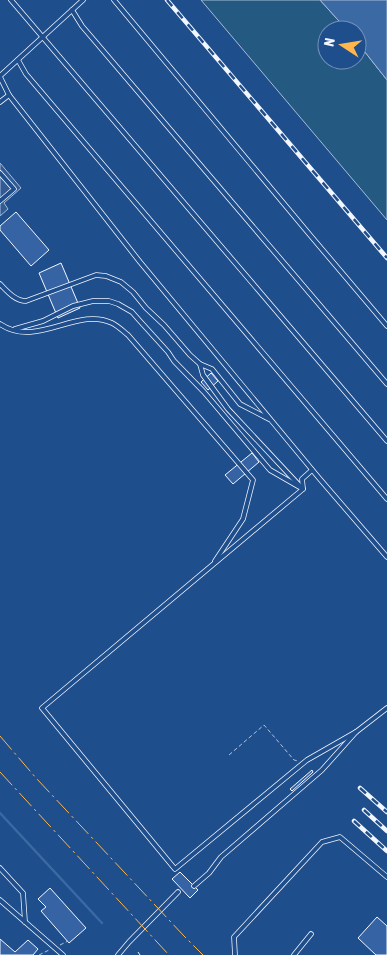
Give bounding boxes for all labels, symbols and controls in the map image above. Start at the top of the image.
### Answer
north arrow [317,20,367,70]
text: N [321,37,338,48]

